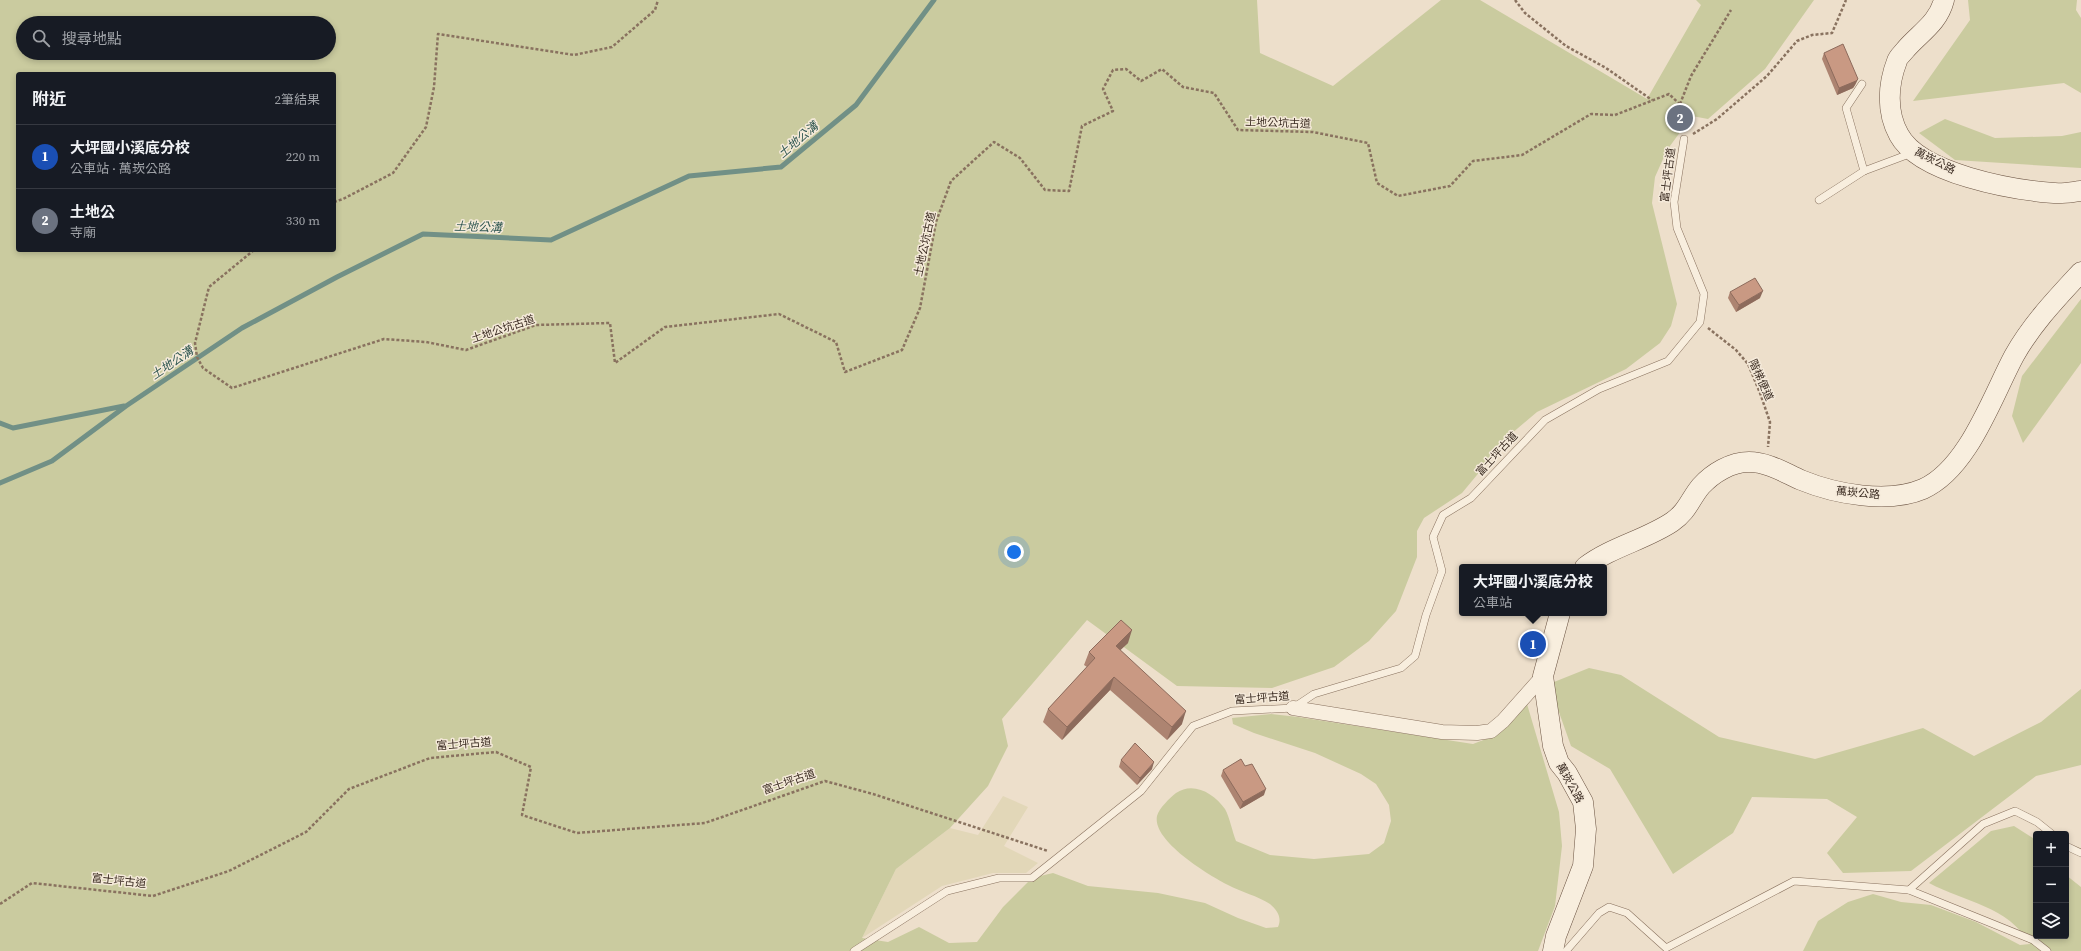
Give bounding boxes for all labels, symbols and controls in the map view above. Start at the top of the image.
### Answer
search box [16,16,336,60]
icon: search [30,27,52,49]
text: 搜尋地點 [62,28,122,49]
text: 附近 [32,87,66,111]
text: 2筆結果 [274,91,320,108]
pin: 2 [1667,103,1693,133]
street label: 土地公坑古道 [1245,114,1311,132]
water label: 土地公溝 [774,117,823,162]
text: 大坪國小溪底分校 [70,137,190,158]
street label: 萬崁公路 [1912,144,1958,178]
street label: 富士坪古道 [1657,147,1679,203]
text: 1 [41,148,49,165]
text: 220 m [286,148,320,165]
text: 公車站 · 萬崁公路 [70,160,171,177]
text: 土地公 [70,201,115,222]
street label: 土地公坑古道 [911,210,939,278]
text: 2 [41,212,49,229]
text: 330 m [286,212,320,229]
water label: 土地公溝 [454,218,504,236]
text: 寺廟 [70,224,96,241]
street label: 土地公坑古道 [469,312,537,346]
water label: 土地公溝 [148,342,198,383]
street label: 階梯便道 [1745,357,1777,403]
street label: 富士坪古道 [1473,429,1521,479]
street label: 萬崁公路 [1835,484,1881,502]
your location [1004,542,1024,562]
popup [1459,564,1607,616]
text: 大坪國小溪底分校 [1473,571,1593,592]
text: 公車站 [1473,594,1512,611]
pin: 1 [1520,629,1546,659]
street label: 富士坪古道 [1234,689,1290,707]
street label: 富士坪古道 [436,735,492,753]
street label: 萬崁公路 [1553,760,1587,806]
street label: 富士坪古道 [761,766,817,798]
map controls [2033,831,2069,939]
button: + [2033,831,2069,867]
button: − [2033,867,2069,903]
street label: 富士坪古道 [91,871,147,891]
button: layers [2033,903,2069,939]

